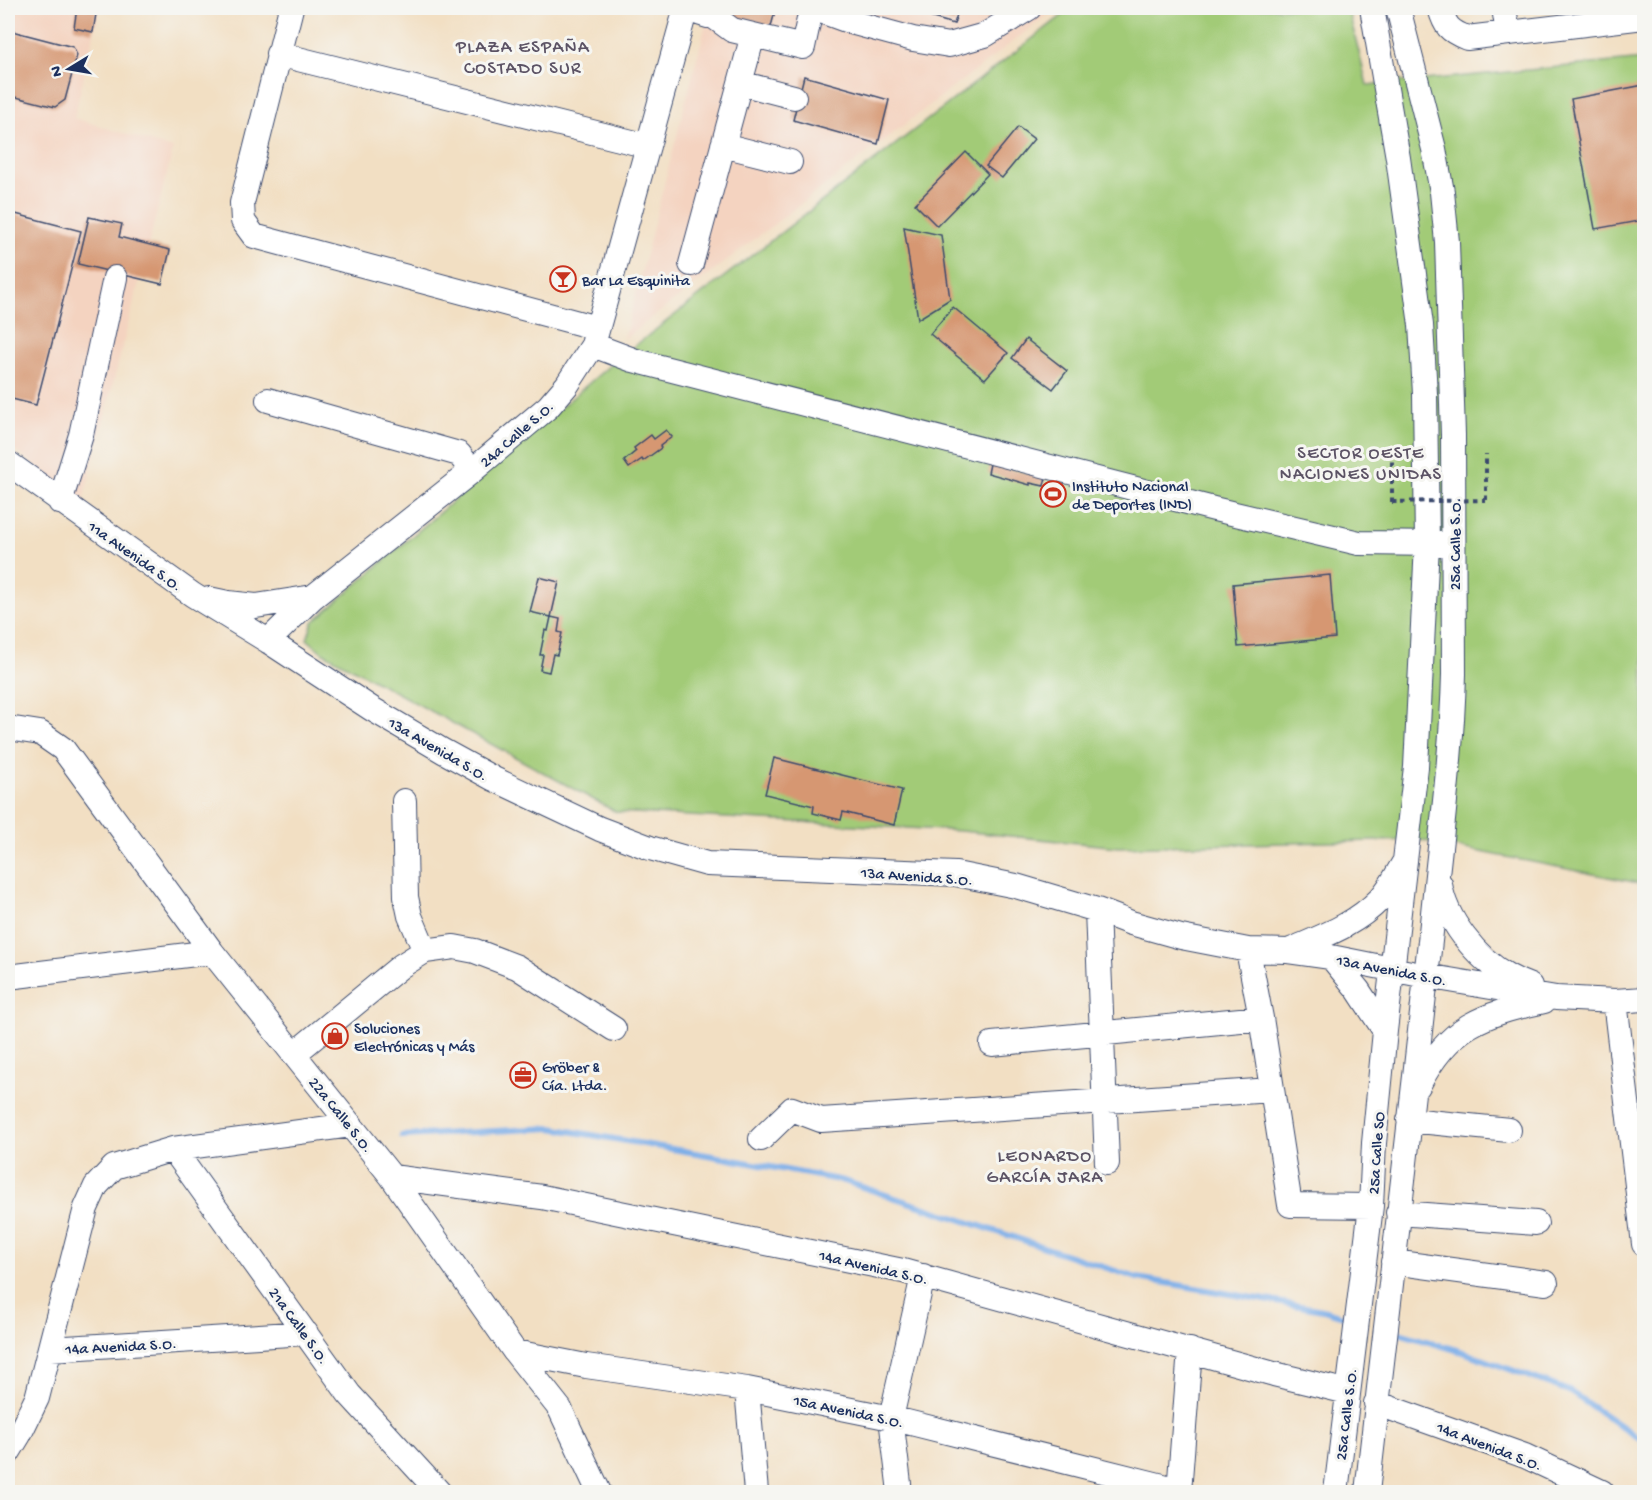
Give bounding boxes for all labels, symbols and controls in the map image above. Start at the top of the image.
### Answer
district label: PLAZA ESPAÑA COSTADO SUR [455,38,590,80]
north arrow [39,39,99,99]
text: N [47,64,68,78]
bar icon: Bar La Esquinita [548,264,578,294]
place label: Bar La Esquinita [581,273,691,292]
street label: 24a Calle S.O. [477,398,559,473]
district label: SECTOR OESTE NACIONES UNIDAS [1280,444,1442,486]
sports icon: Instituto Nacional de Deportes (IND) [1038,479,1068,509]
place label: Instituto Nacional de Deportes (IND) [1072,479,1192,516]
street label: 25a Calle S.O. [1448,498,1467,590]
street label: 11a Avenida S.O. [82,518,185,597]
street label: 13a Avenida S.O. [383,714,491,787]
street label: 13a Avenida S.O. [859,865,973,892]
street label: 13a Avenida S.O. [1333,952,1448,992]
shop icon: Soluciones Electrónicas y Más [320,1021,350,1051]
place label: Soluciones Electrónicas y Más [354,1021,475,1058]
office icon: Gröber & Cía. Ltda. [508,1060,538,1090]
place label: Gröber & Cía. Ltda. [542,1060,608,1097]
street label: 22a Calle S.O. [303,1074,376,1158]
street label: 25a Calle SO [1366,1111,1391,1195]
district label: LEONARDO GARCÍA JARA [986,1147,1104,1189]
street label: 14a Avenida S.O. [816,1247,930,1291]
street label: 21a Calle S.O. [263,1285,332,1369]
street label: 14a Avenida S.O. [64,1336,177,1361]
street label: 25a Calle S.O. [1333,1367,1364,1462]
street label: 15a Avenida S.O. [790,1392,905,1434]
street label: 14a Avenida S.O. [1432,1419,1544,1477]

